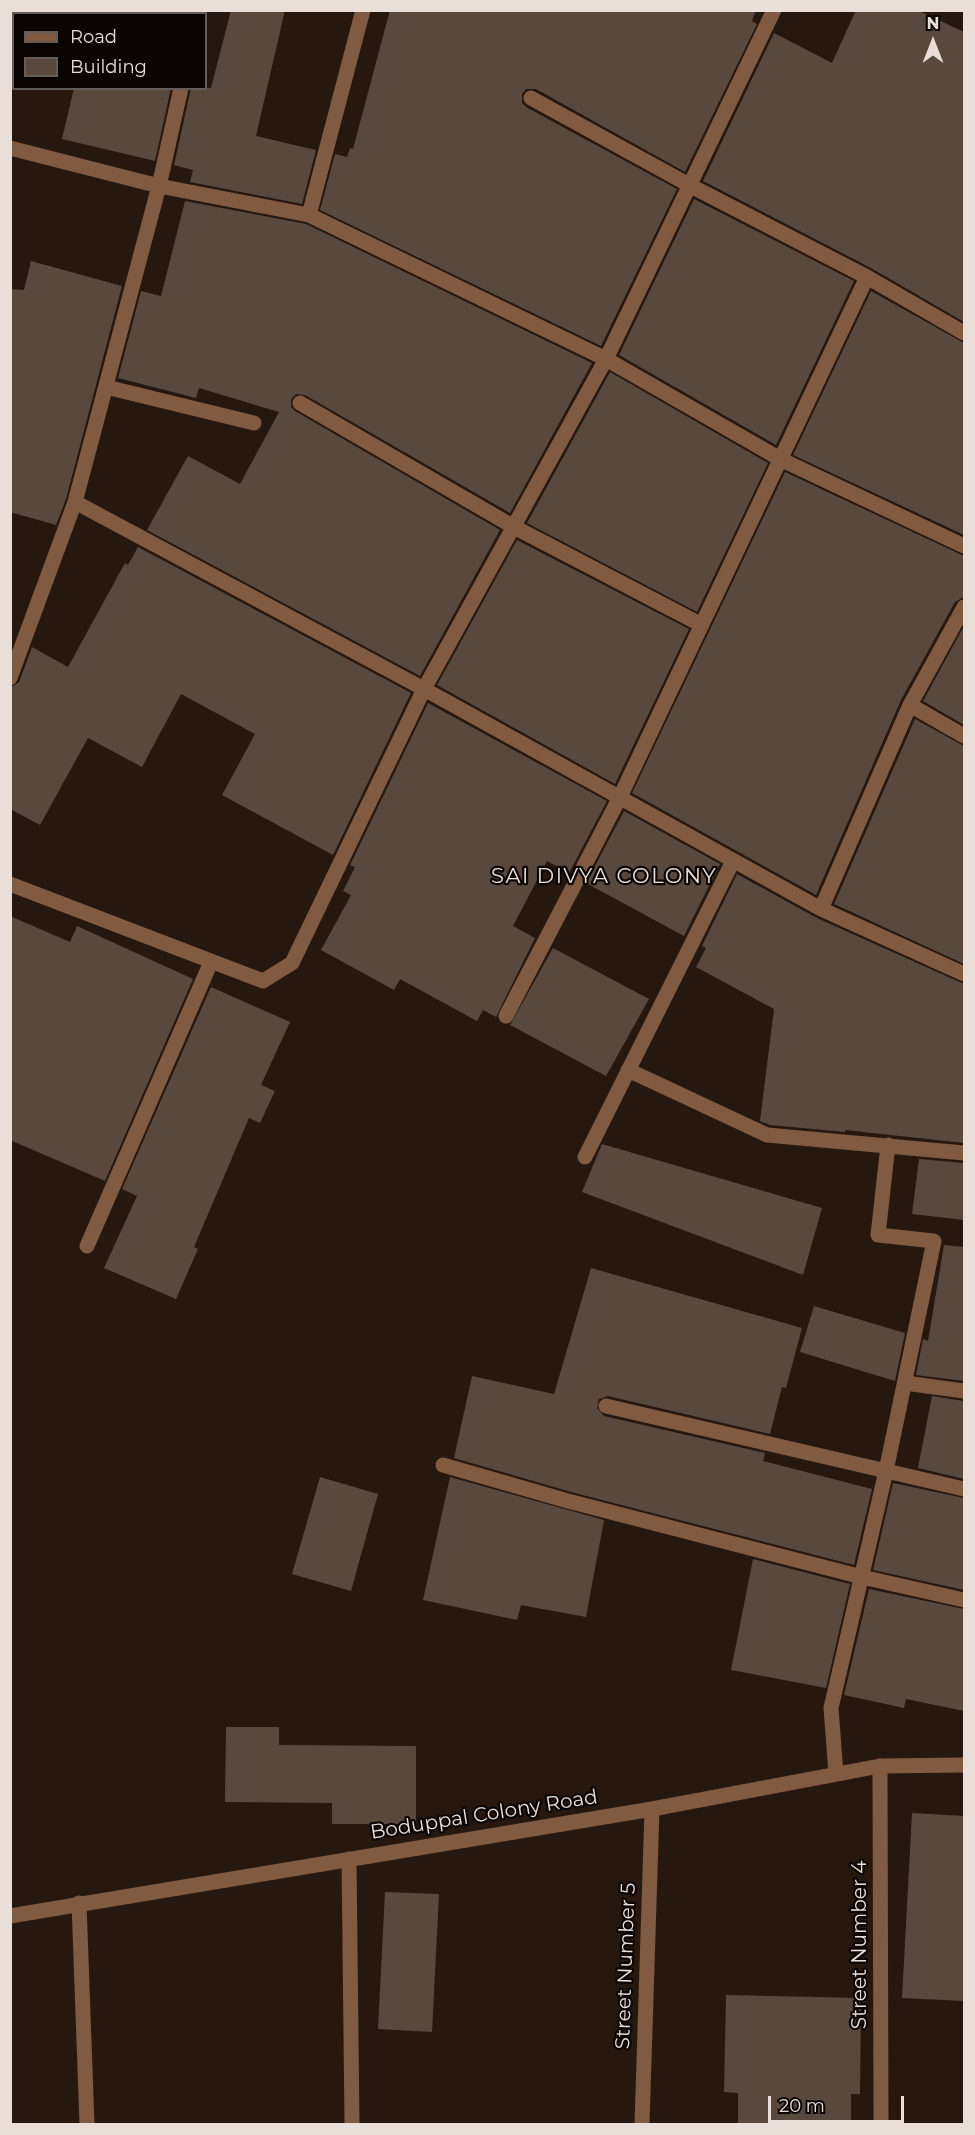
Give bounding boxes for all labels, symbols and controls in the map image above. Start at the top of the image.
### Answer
legend [12,12,207,90]
north arrow [903,12,963,72]
text: N [927,14,939,33]
text: Road [70,26,117,48]
text: Building [70,56,147,78]
district label: SAI DIVYA COLONY [491,864,717,890]
street label: Boduppal Colony Road [369,1785,599,1845]
street label: Street Number 4 [848,1861,872,2029]
street label: Street Number 5 [611,1882,641,2050]
scale bar [771,2084,908,2122]
text: 20 m [779,2095,825,2117]

